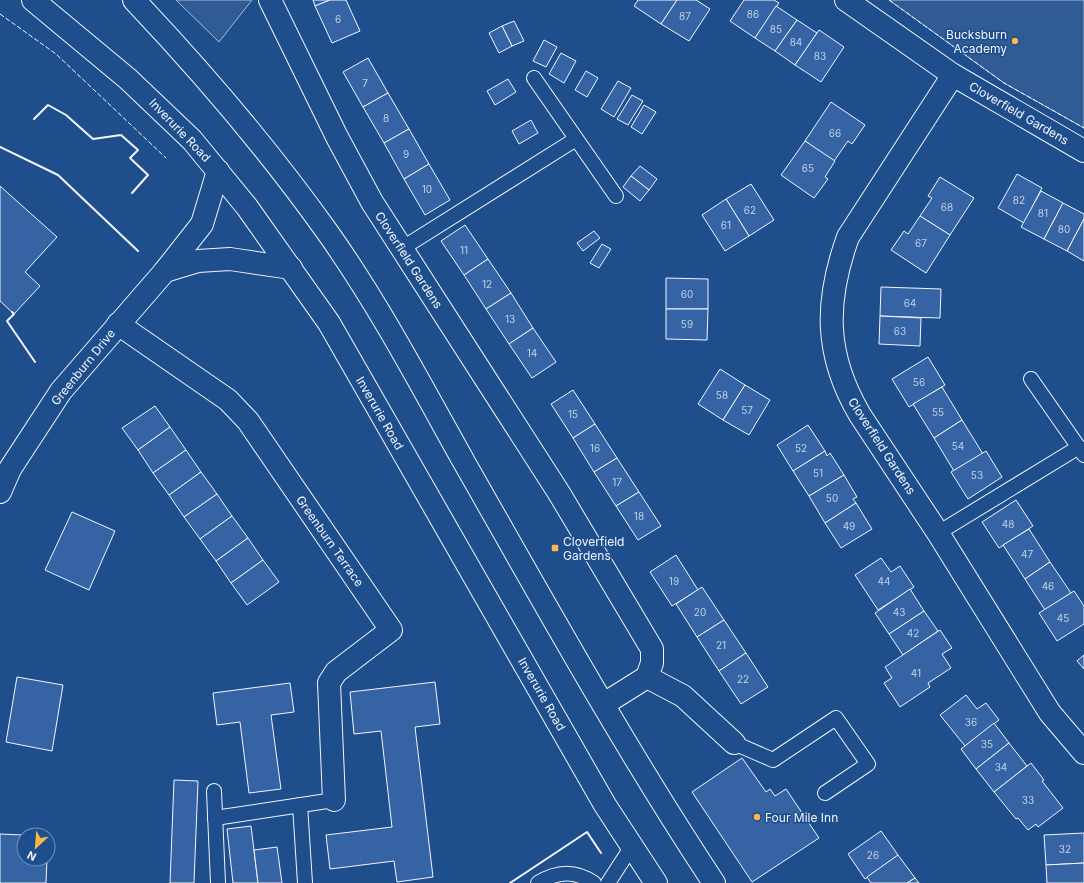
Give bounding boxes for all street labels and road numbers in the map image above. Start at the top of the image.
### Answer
street label: Cloverfield Gardens [966,78,1072,148]
street label: Inverurie Road [146,95,214,165]
street label: Cloverfield Gardens [372,209,446,311]
street label: Greenburn Drive [48,326,118,408]
street label: Inverurie Road [353,374,407,452]
street label: Cloverfield Gardens [845,395,919,497]
street label: Greenburn Terrace [293,493,367,589]
street label: Inverurie Road [515,655,569,733]

